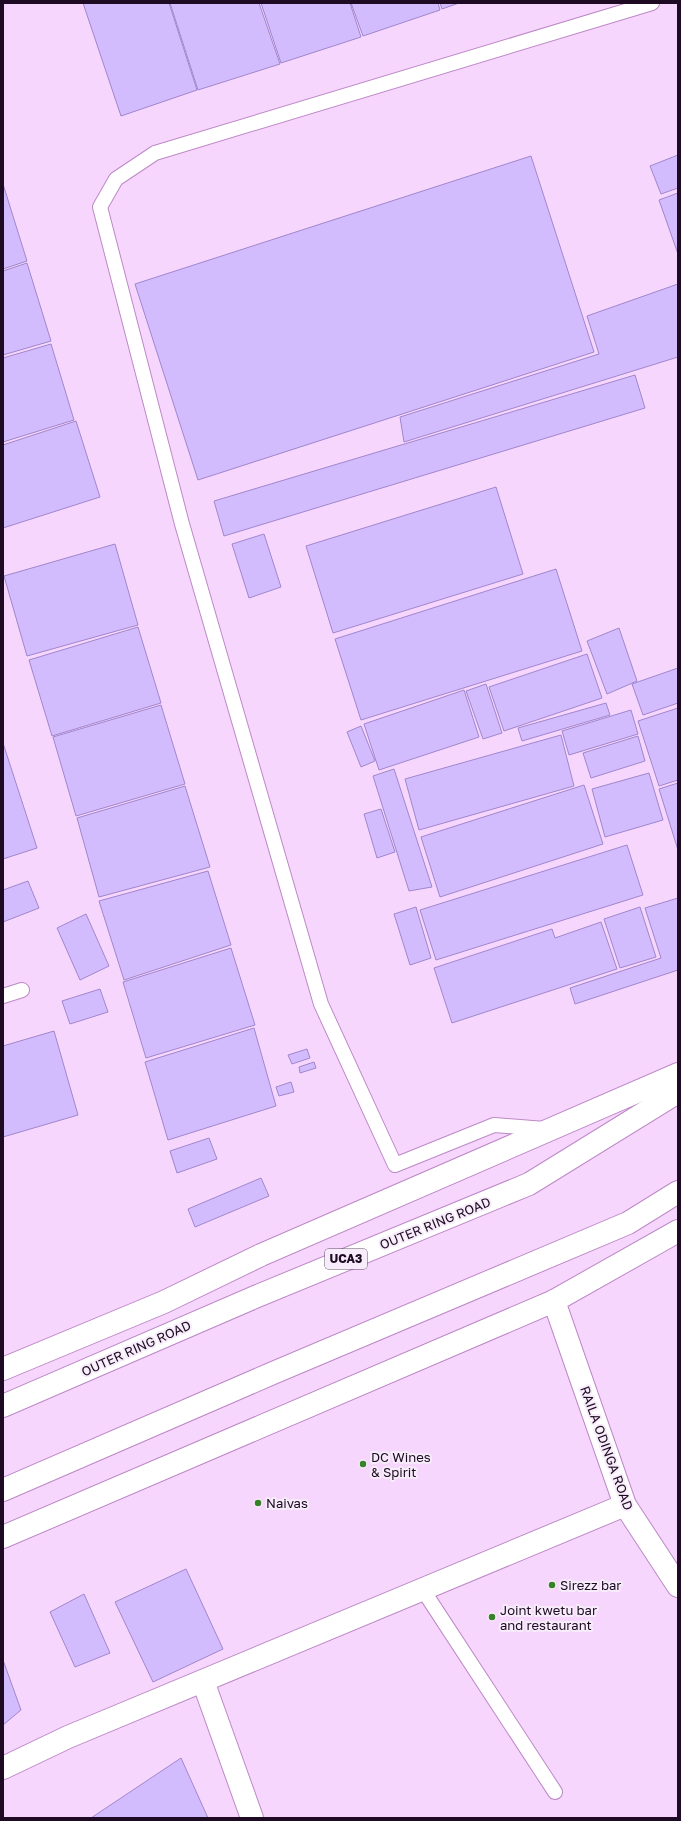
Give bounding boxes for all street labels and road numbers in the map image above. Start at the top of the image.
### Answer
street label: OUTER RING ROAD [377,1193,493,1253]
road number: UCA3 [325,1249,367,1269]
street label: OUTER RING ROAD [79,1317,193,1379]
street label: RAILA ODINGA ROAD [577,1384,637,1512]

